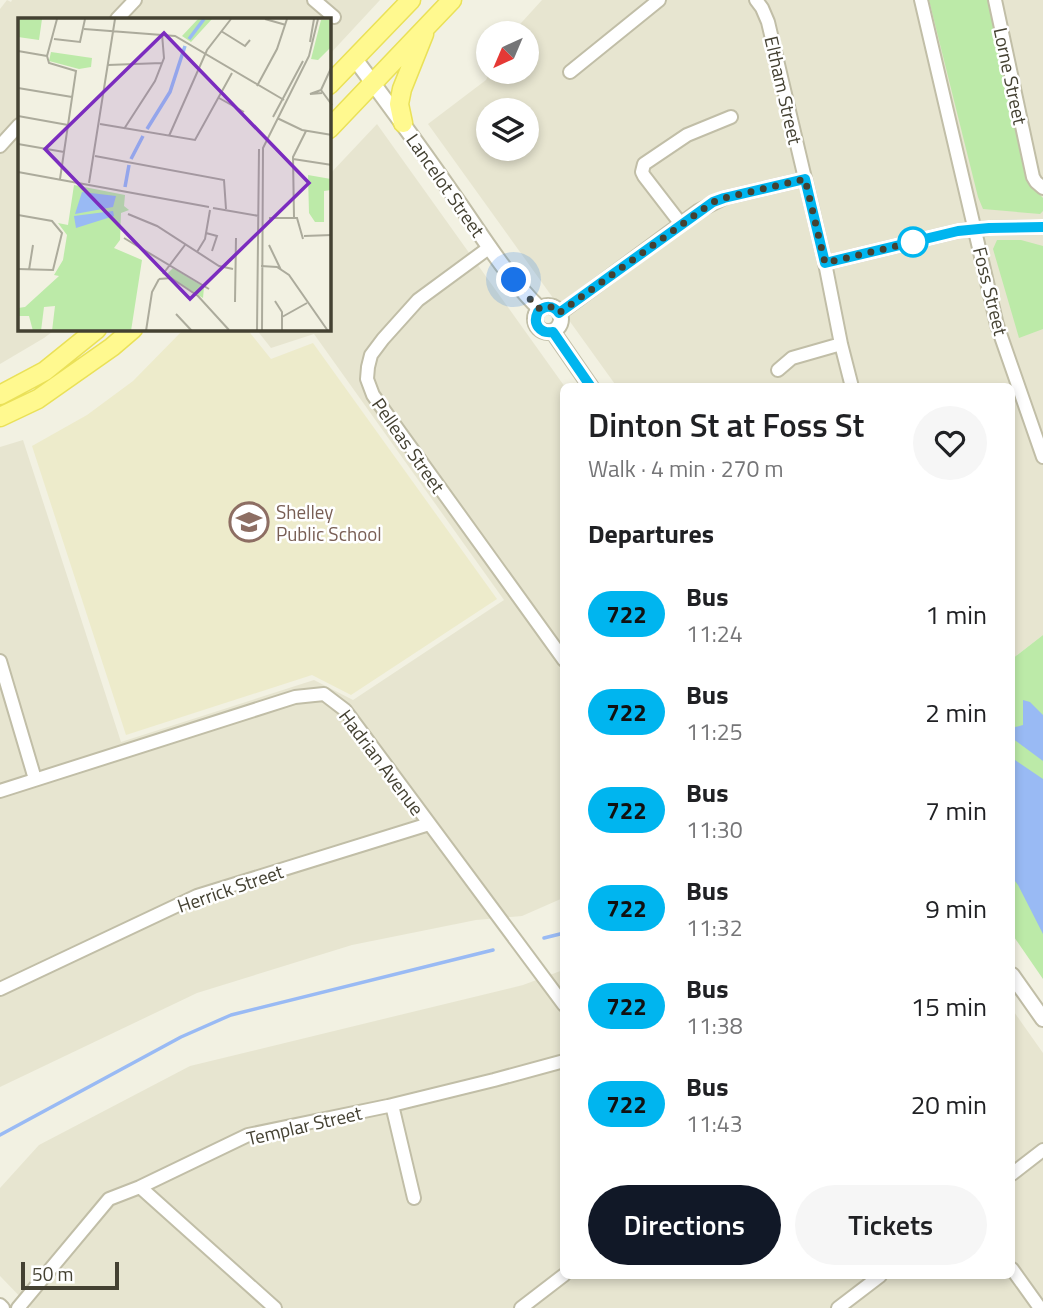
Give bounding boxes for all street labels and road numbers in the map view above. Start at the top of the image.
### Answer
street label: Lorne Street [987,25,1035,128]
street label: Eltham Street [757,33,811,147]
street label: Lancelot Street [399,127,493,243]
street label: Foss Street [966,244,1016,339]
street label: Pelleas Street [365,391,453,499]
street label: Hadrian Avenue [332,703,432,821]
street label: Herrick Street [173,856,287,920]
street label: Templar Street [244,1098,365,1152]

